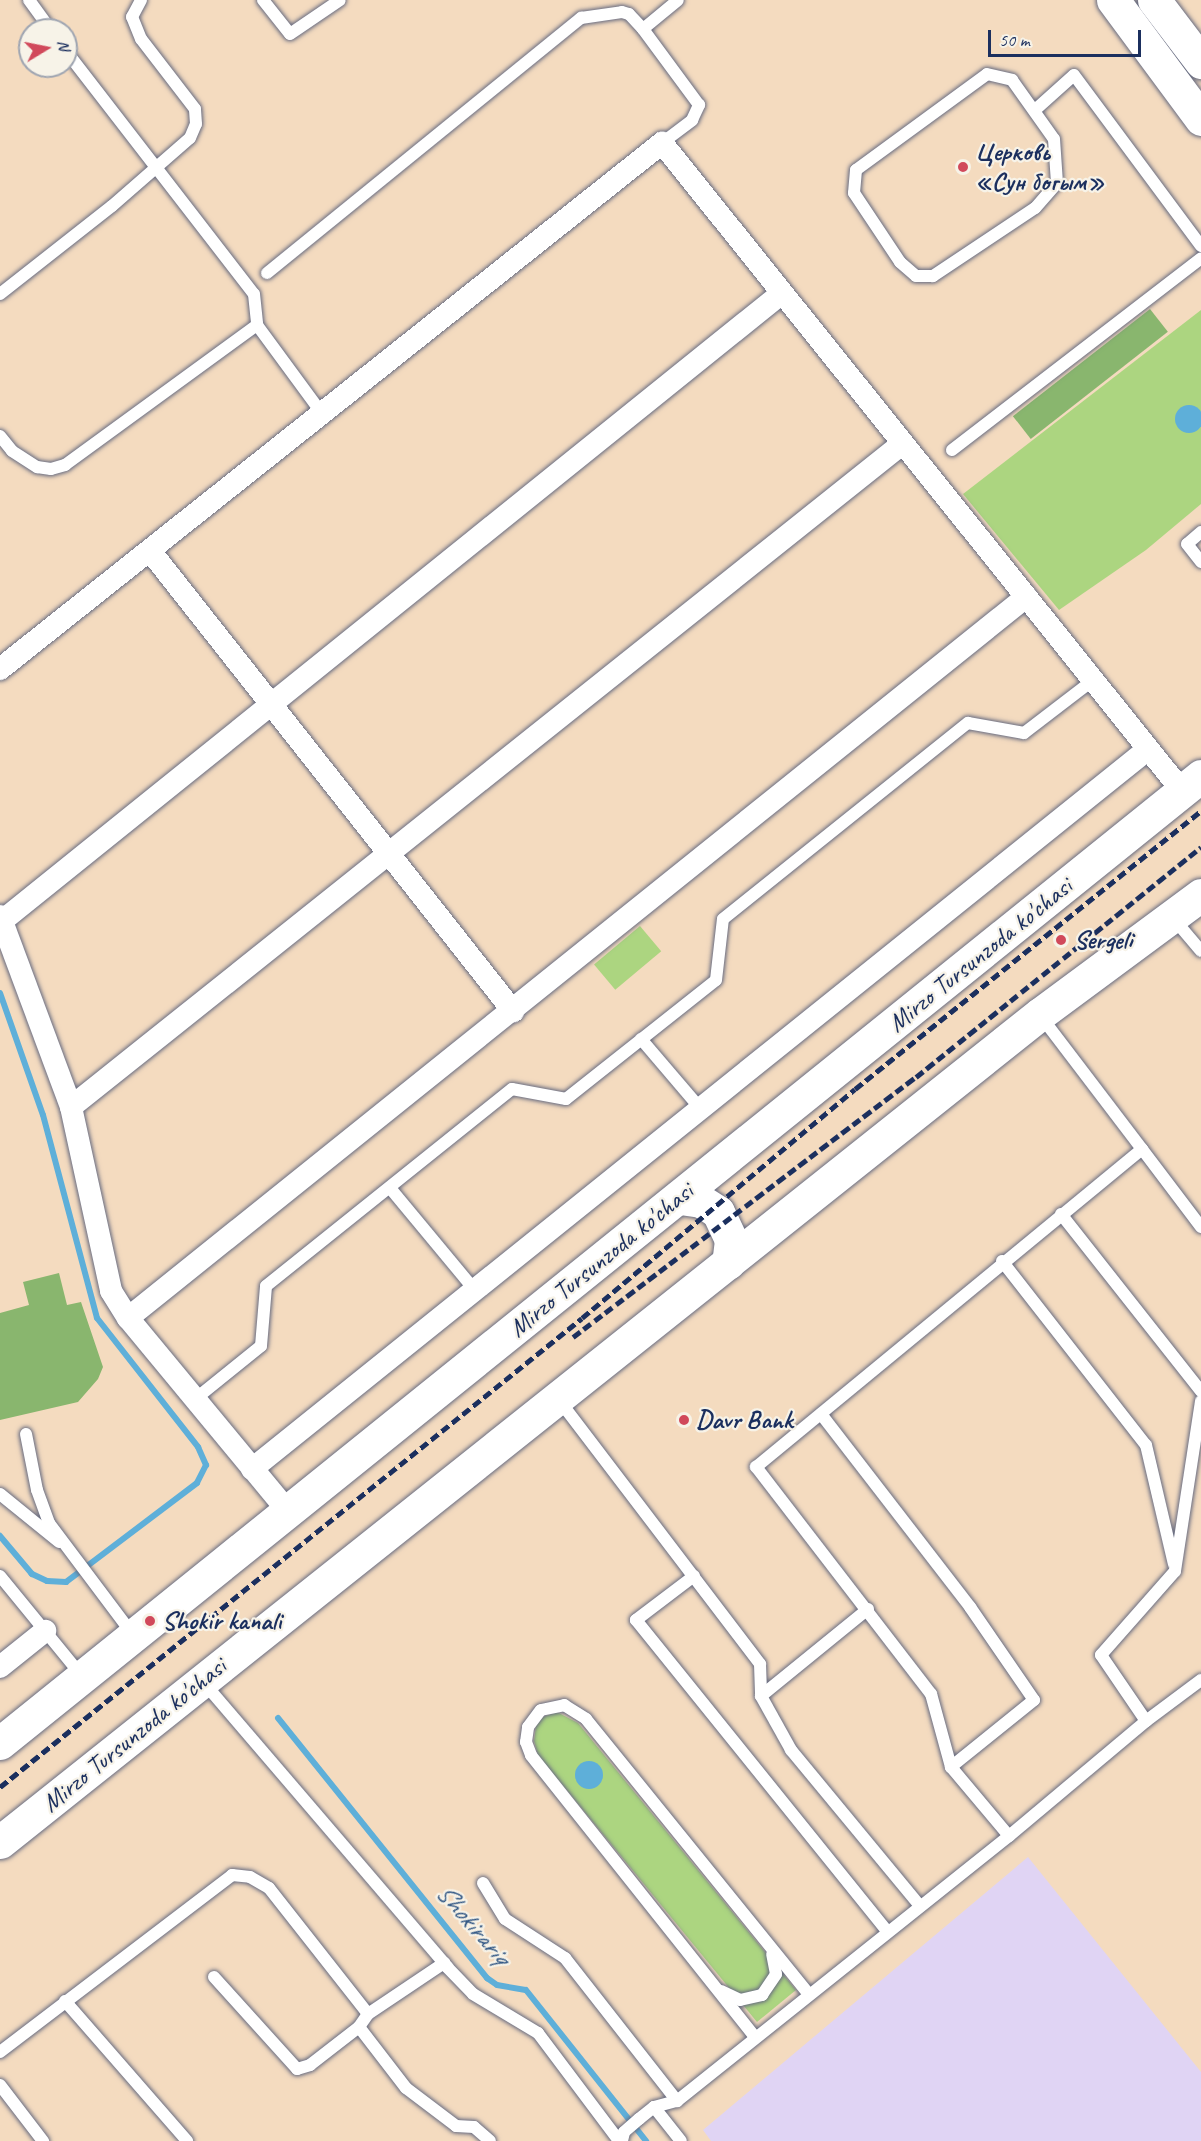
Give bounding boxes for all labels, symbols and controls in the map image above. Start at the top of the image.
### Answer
north arrow [18,18,78,78]
scale bar [991,18,1144,56]
text: 50 m [999,29,1030,51]
text: N [53,39,74,52]
place label: Церковь «Сун богым» [975,136,1105,198]
marker: Церковь «Сун богым» [956,160,970,174]
street label: Mirzo Tursunzoda ko'chasi [881,871,1079,1039]
place label: Sergeli [1074,924,1132,956]
marker: Sergeli [1052,931,1070,949]
street label: Mirzo Tursunzoda ko'chasi [502,1176,700,1344]
place label: Davr Bank [696,1404,793,1436]
marker: Davr Bank [677,1413,691,1427]
place label: Shokir kanali [162,1605,281,1637]
marker: Shokir kanali [143,1614,157,1628]
street label: Mirzo Tursunzoda ko'chasi [35,1651,233,1819]
water label: Shokirariq [429,1877,517,1971]

